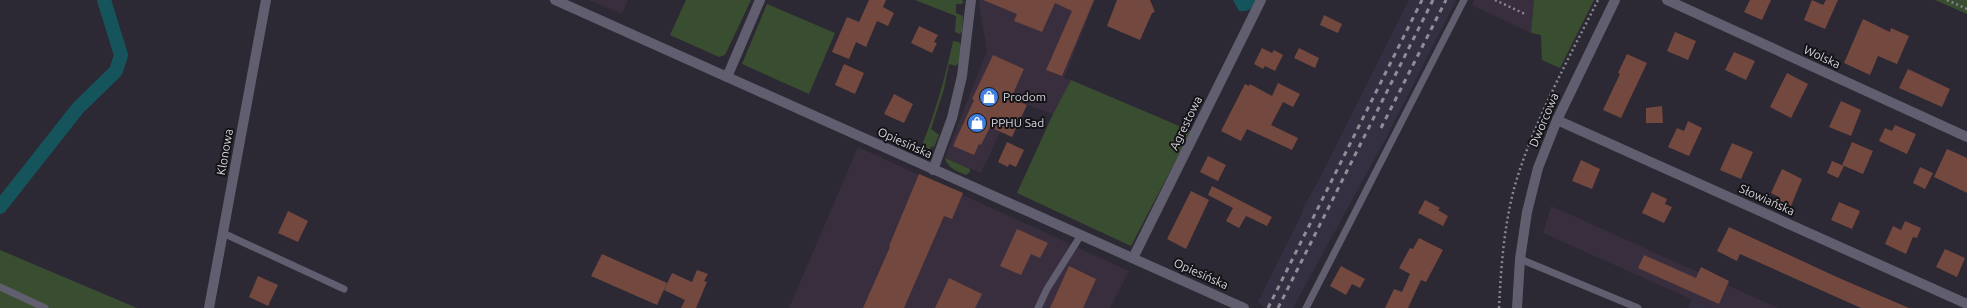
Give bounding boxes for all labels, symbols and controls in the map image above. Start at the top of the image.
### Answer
street label: Wolska [1802,43,1842,71]
shop icon: Prodom [978,86,1000,108]
place label: Prodom [1003,90,1046,103]
street label: Dworcowa [1526,91,1561,149]
street label: Agrestowa [1167,94,1204,152]
shop icon: PPHU Sad [966,112,988,134]
place label: PPHU Sad [991,116,1044,129]
street label: Opiesińska [876,125,934,160]
street label: Klonowa [214,128,235,176]
street label: Słowiańska [1738,182,1797,218]
street label: Opiesińska [1172,256,1230,291]

